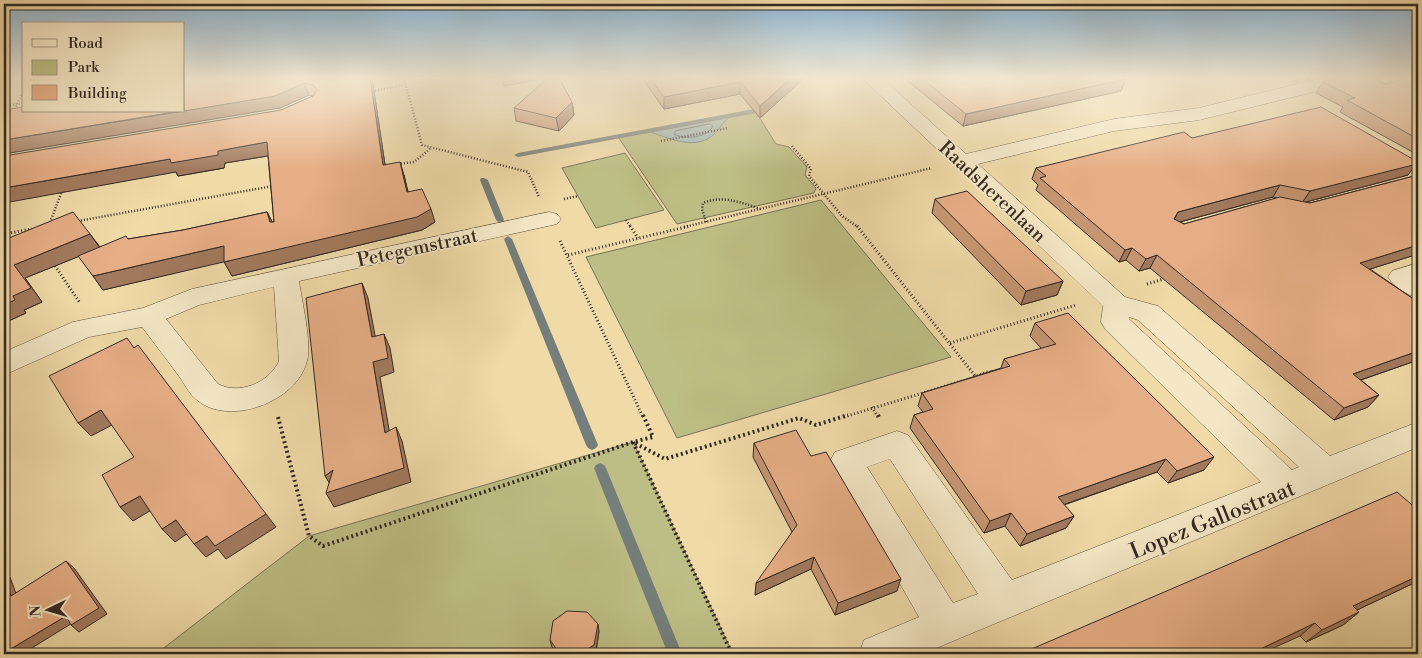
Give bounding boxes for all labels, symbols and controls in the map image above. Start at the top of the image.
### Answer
legend [22,22,185,112]
text: Road [68,34,103,53]
text: Park [68,58,100,77]
text: Building [67,84,127,103]
street label: Raadsherenlaan [934,136,1051,248]
street label: Petegemstraat [355,223,480,272]
street label: Lopez Gallostraat [1126,475,1299,566]
north arrow [22,586,72,636]
text: N [27,605,45,617]

